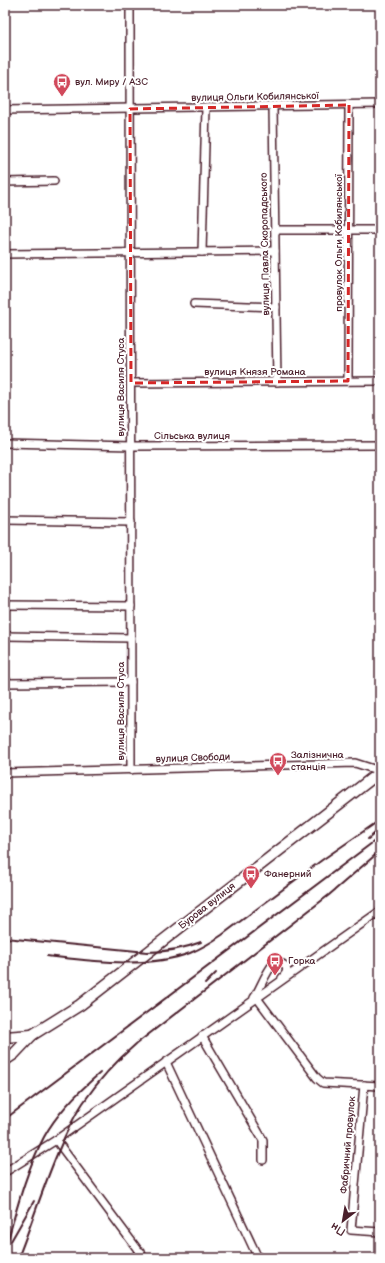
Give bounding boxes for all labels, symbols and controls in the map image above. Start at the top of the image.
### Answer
bus stop icon: вул. Миру / АЗС [52,72,72,97]
place label: вул. Миру / АЗС [75,76,148,88]
street label: вулиця Ольги Кобилянської [191,90,319,104]
street label: вулиця Павла Скоропадського [258,172,272,316]
street label: провулок Ольги Кобилянської [333,174,345,312]
street label: вулиця Василя Стуса [115,338,127,436]
street label: вулиця Князя Романа [204,366,306,378]
street label: Сільська вулиця [154,430,230,442]
street label: вулиця Василя Стуса [115,662,127,760]
place label: Залізнична станція [291,749,344,773]
street label: вулиця Свободи [156,751,230,765]
bus stop icon: Залізнична станція [268,751,288,776]
bus stop icon: Фанерний [241,864,261,889]
place label: Фанерний [264,868,312,880]
street label: Бурова вулиця [176,880,238,932]
bus stop icon: Горка [265,951,285,976]
place label: Горка [288,955,316,967]
street label: Фабричний провулок [338,1095,358,1194]
north arrow [323,1201,363,1241]
text: Пн [328,1220,348,1238]

